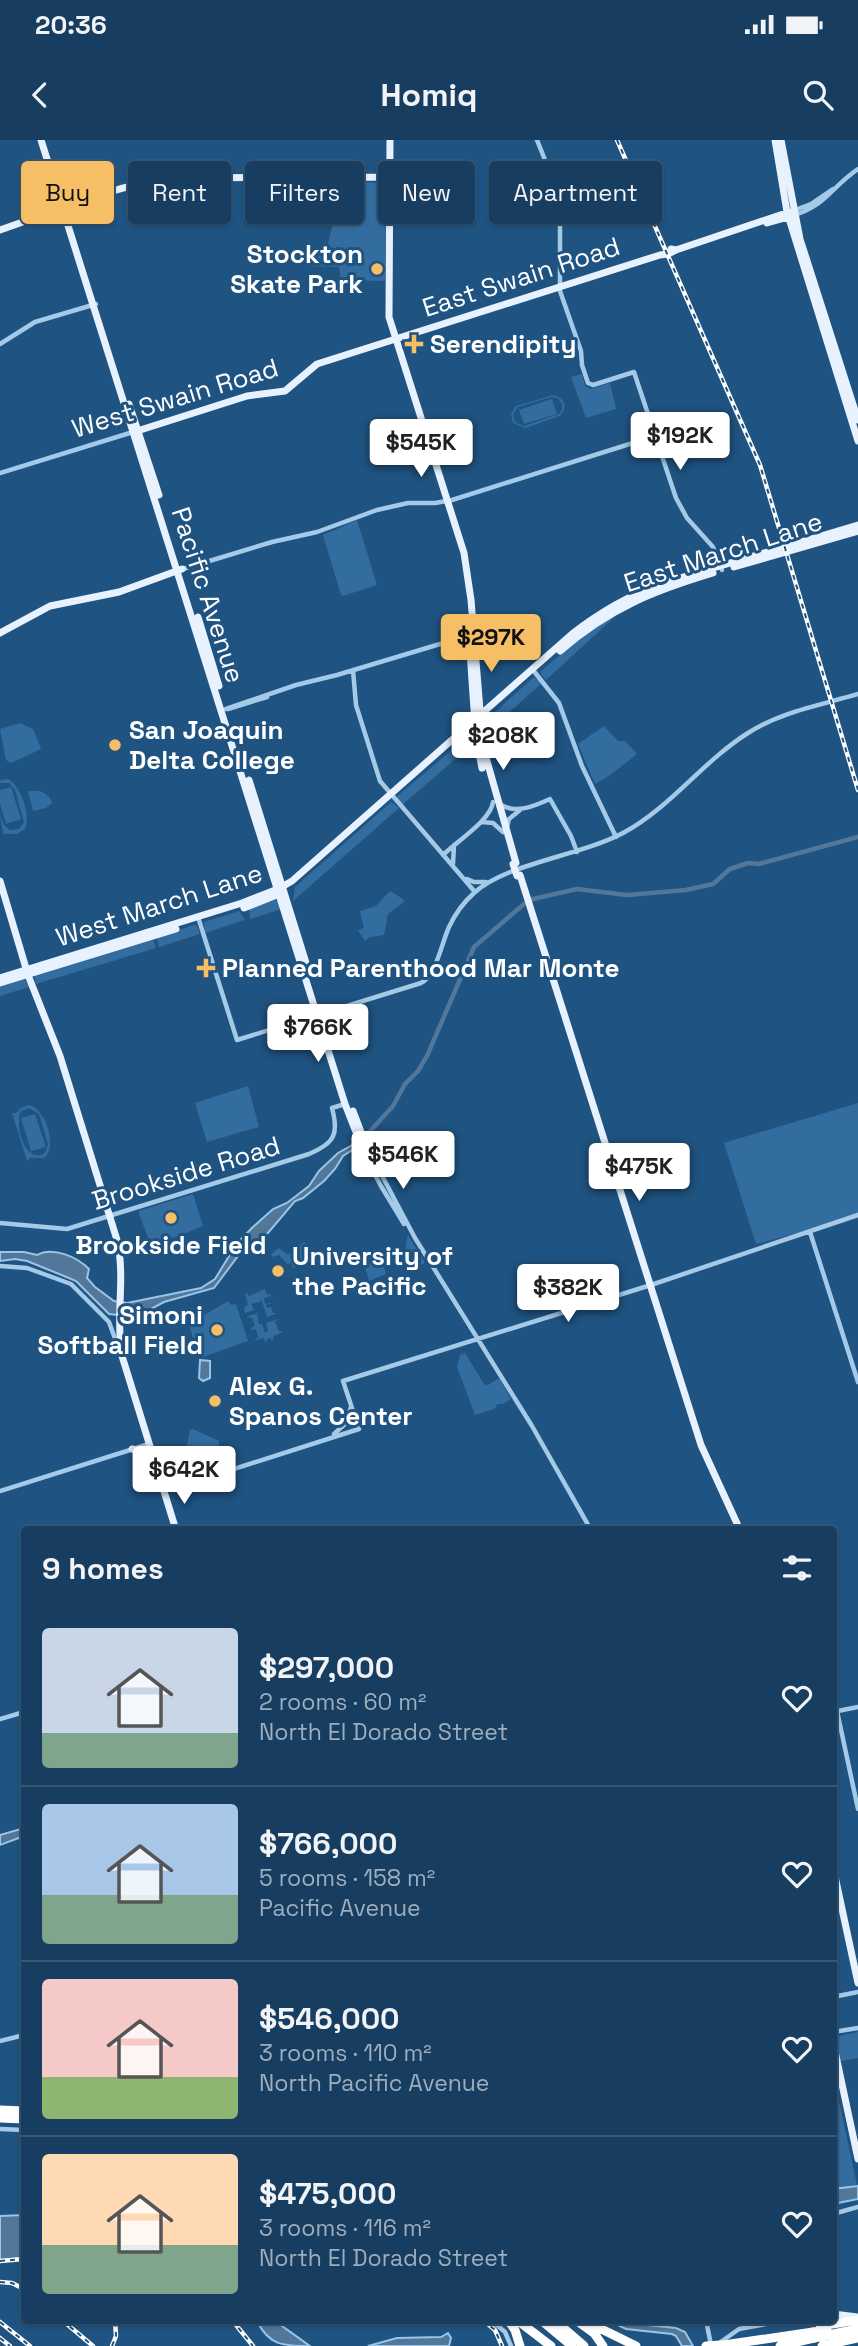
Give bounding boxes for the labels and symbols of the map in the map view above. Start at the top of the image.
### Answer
street label: East Swain Road [418,229,624,325]
place label: Stockton Skate Park [230,237,363,301]
marker: Stockton Skate Park [369,261,385,277]
place label: Serendipity [430,327,576,361]
marker: Serendipity [404,334,424,354]
street label: West Swain Road [68,350,282,446]
pin: $192K [631,412,729,472]
pin: $545K [372,420,470,479]
street label: Pacific Avenue [164,503,252,687]
street label: East March Lane [619,504,827,600]
pin: $297K [442,615,540,674]
pin: $208K [454,712,552,772]
place label: San Joaquin Delta College [129,713,295,777]
marker: San Joaquin Delta College [107,737,123,753]
street label: West March Lane [51,856,267,954]
place label: Planned Parenthood Mar Monte [222,951,619,985]
marker: Planned Parenthood Mar Monte [196,958,216,978]
pin: $766K [269,1004,367,1064]
street label: Brookside Road [88,1128,284,1218]
pin: $546K [354,1132,452,1191]
pin: $475K [590,1144,688,1203]
marker: Brookside Field [163,1210,179,1226]
place label: Brookside Field [75,1228,267,1262]
place label: University of the Pacific [292,1239,453,1303]
marker: University of the Pacific [270,1263,286,1279]
pin: $382K [519,1264,617,1324]
place label: Simoni Softball Field [37,1298,203,1362]
marker: Simoni Softball Field [209,1322,225,1338]
place label: Alex G. Spanos Center [229,1369,413,1433]
marker: Alex G. Spanos Center [207,1393,223,1409]
pin: $642K [135,1446,233,1506]

